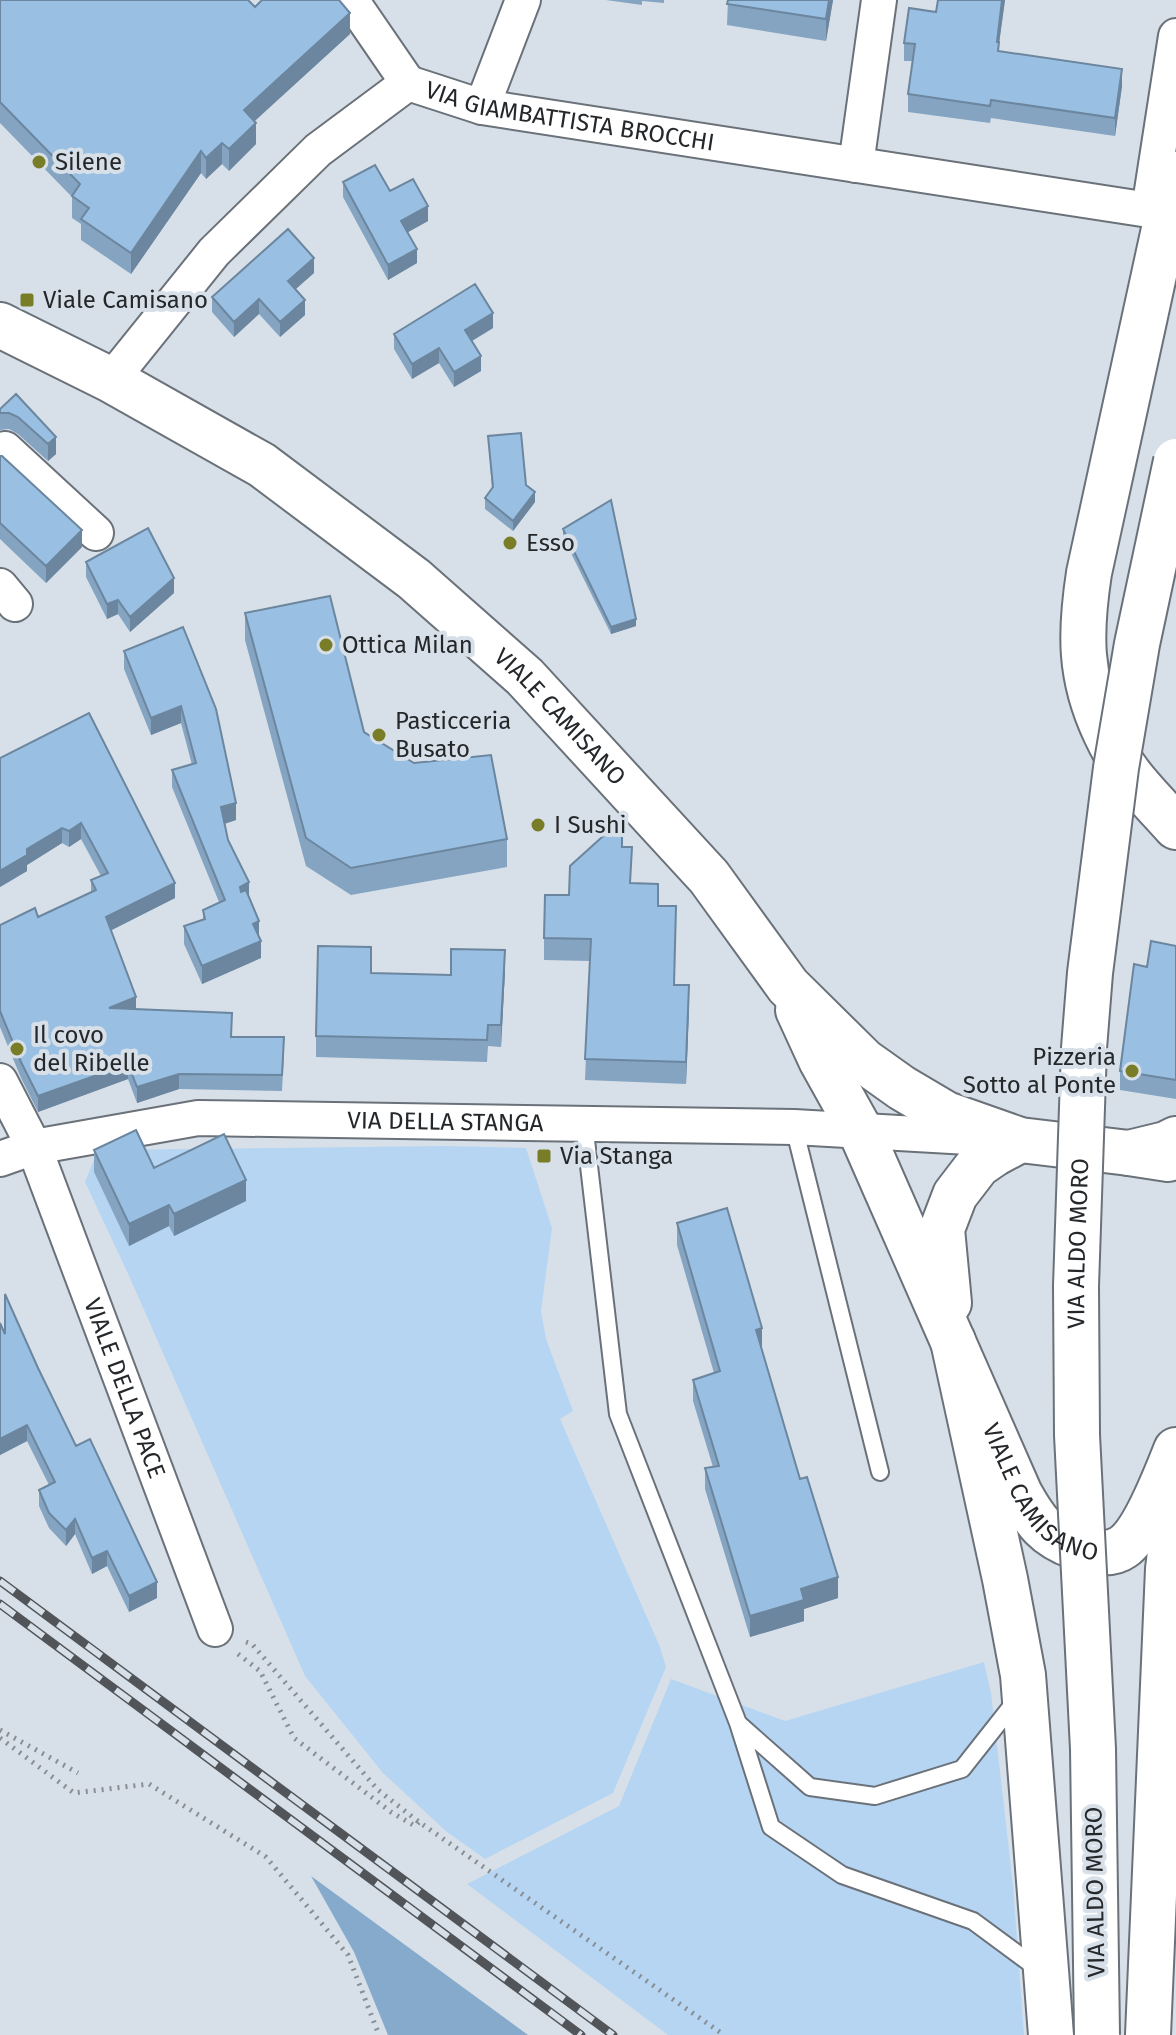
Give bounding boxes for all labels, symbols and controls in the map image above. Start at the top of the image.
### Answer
street label: VIA GIAMBATTISTA BROCCHI [422,76,716,157]
place label: Silene [55,148,122,176]
marker: Silene [30,153,48,171]
place label: Viale Camisano [43,286,208,314]
marker: Viale Camisano [18,291,36,309]
place label: Esso [526,529,575,557]
marker: Esso [501,534,519,552]
place label: Ottica Milan [342,631,473,659]
marker: Ottica Milan [317,636,335,654]
street label: VIALE CAMISANO [489,642,631,791]
place label: Pasticceria Busato [395,707,511,763]
marker: Pasticceria Busato [370,726,388,744]
place label: I Sushi [554,811,627,839]
marker: I Sushi [529,816,547,834]
place label: Il covo del Ribelle [33,1021,149,1077]
marker: Il covo del Ribelle [8,1040,26,1058]
place label: Pizzeria Sotto al Ponte [963,1043,1116,1099]
marker: Pizzeria Sotto al Ponte [1123,1062,1141,1080]
street label: VIA DELLA STANGA [347,1106,544,1137]
place label: Via Stanga [560,1142,673,1170]
marker: Via Stanga [535,1147,553,1165]
street label: VIA ALDO MORO [1062,1158,1094,1329]
street label: VIALE DELLA PACE [78,1294,171,1482]
street label: VIALE CAMISANO [977,1419,1101,1567]
street label: VIA ALDO MORO [1080,1806,1110,1978]

